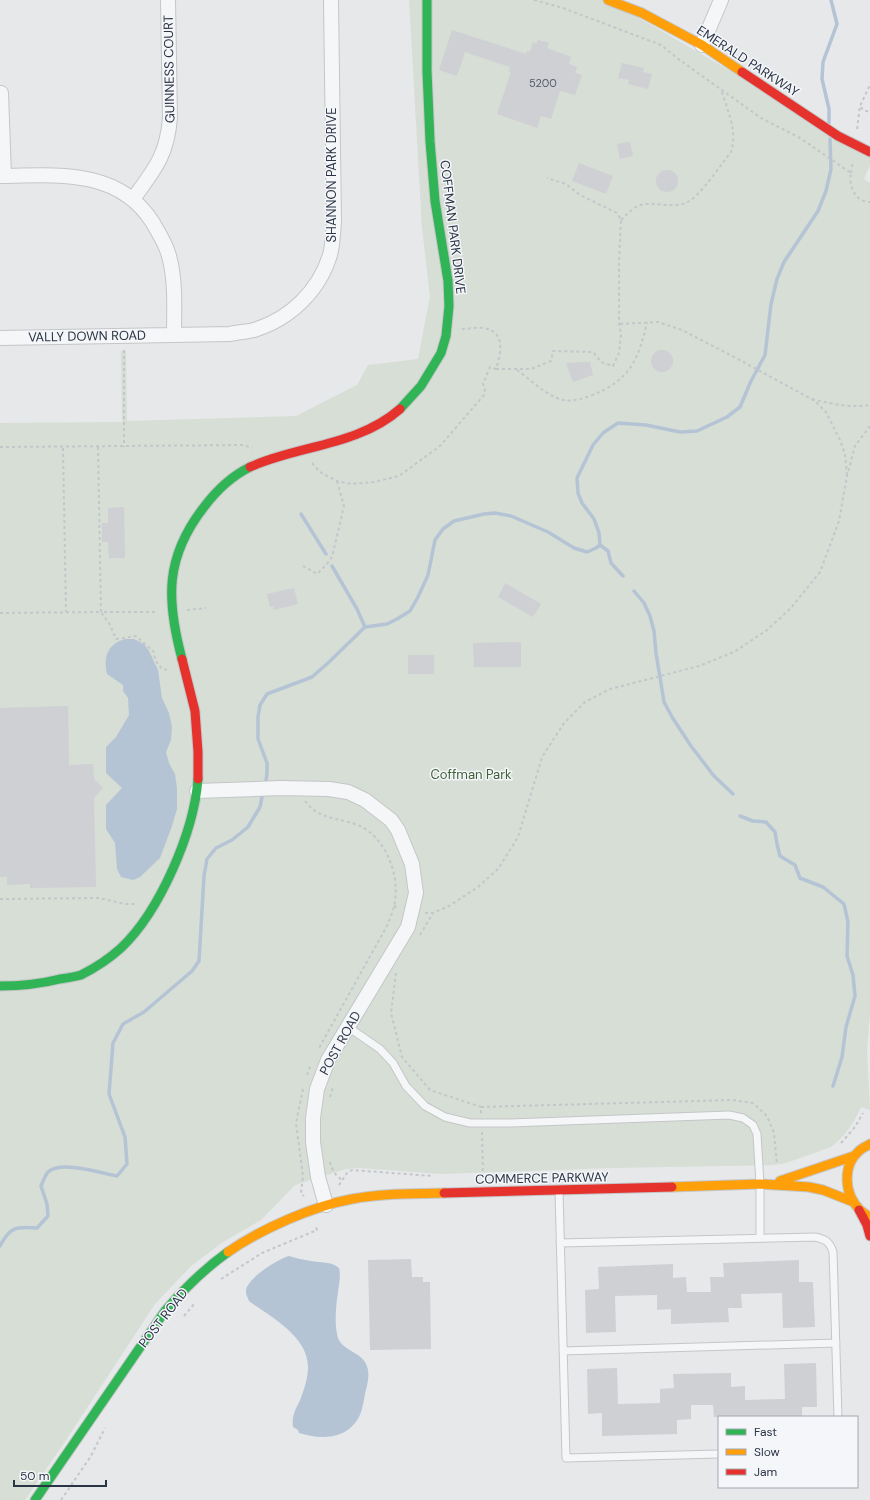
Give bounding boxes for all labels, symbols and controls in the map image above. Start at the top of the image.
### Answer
street label: GUINNESS COURT [160,15,178,123]
street label: EMERALD PARKWAY [694,22,803,101]
house number: 5200 [529,76,557,90]
street label: SHANNON PARK DRIVE [323,107,340,243]
street label: COFFMAN PARK DRIVE [436,159,470,295]
street label: VALLY DOWN ROAD [28,326,146,346]
park label: Coffman Park [430,766,512,783]
street label: POST ROAD [316,1008,365,1078]
street label: COMMERCE PARKWAY [475,1168,609,1188]
street label: POST ROAD [135,1285,191,1351]
legend [718,1416,858,1488]
text: Fast [754,1424,777,1440]
text: Slow [754,1444,780,1460]
scale bar [14,1462,106,1488]
text: Jam [754,1464,777,1480]
text: 50 m [20,1468,49,1484]

